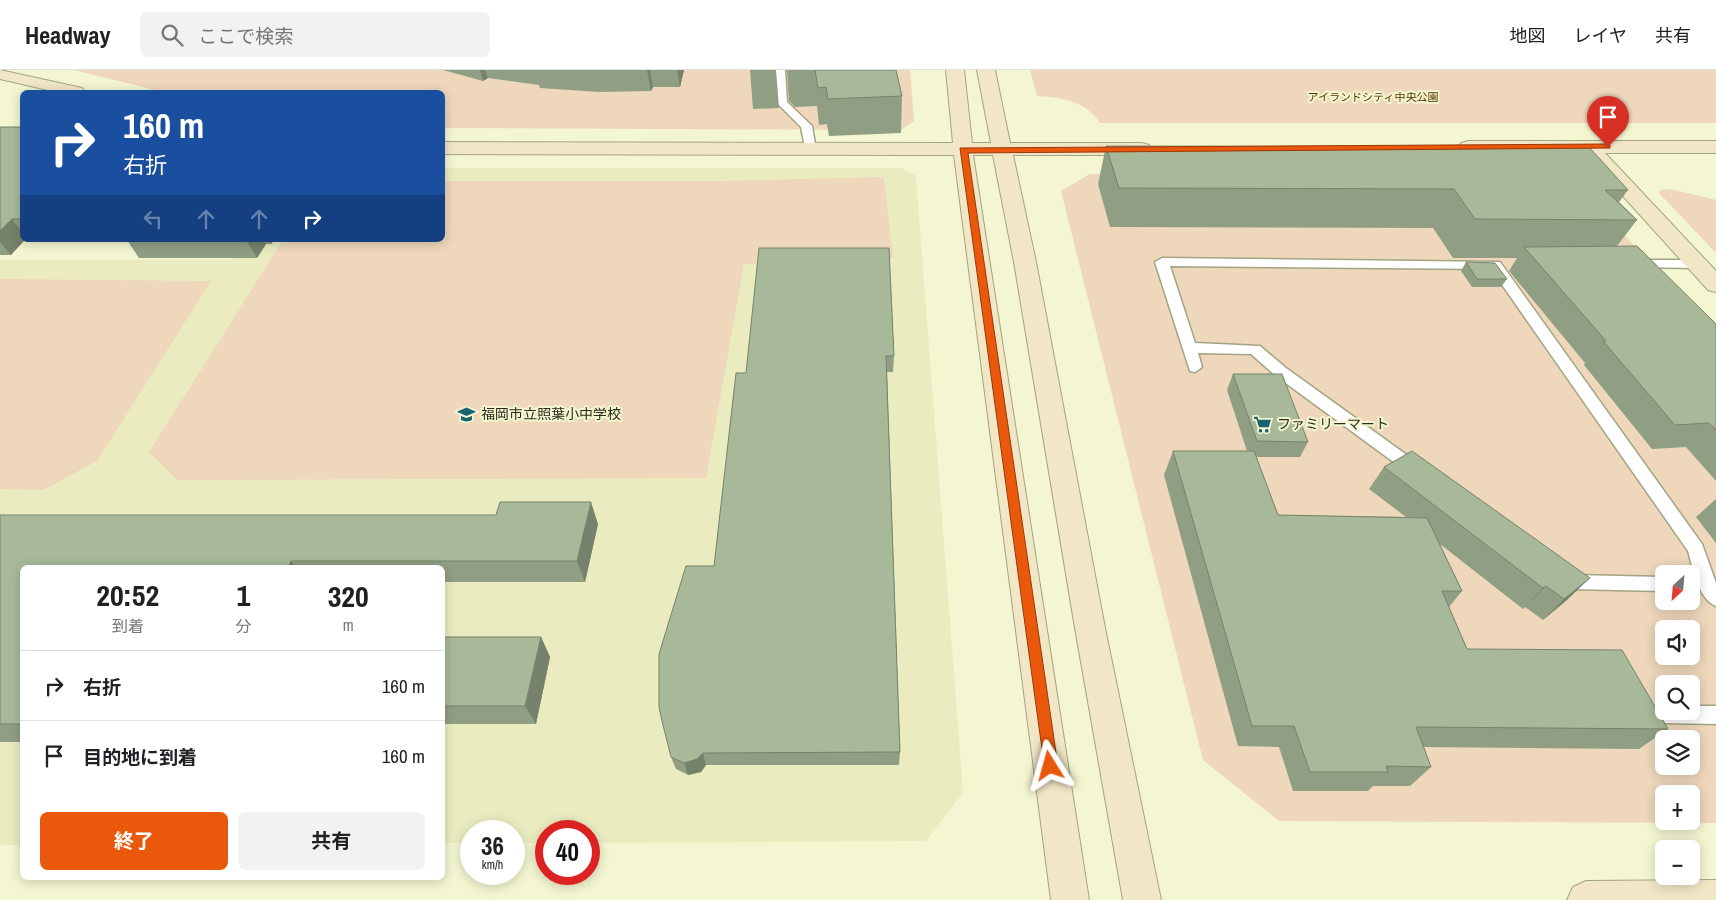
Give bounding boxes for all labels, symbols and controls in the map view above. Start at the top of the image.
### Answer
search box [140,12,490,57]
text: Headway [25,19,110,51]
icon: search [158,21,186,49]
text: ここで検索 [198,23,293,49]
text: 地図 [1510,23,1546,48]
text: レイヤ [1574,23,1627,48]
text: 共有 [1655,23,1691,48]
park label: アイランドシティ中央公園 [1308,90,1438,104]
pin [1587,96,1629,147]
text: 160 m [123,102,204,149]
icon: arrive [1594,103,1622,131]
icon: right [40,110,105,175]
text: 右折 [123,150,167,180]
icon: left [139,205,167,233]
icon: ahead [192,205,220,233]
icon: ahead [245,205,273,233]
icon: right [298,205,326,233]
school or university icon: 福岡市立照葉小中学校 [457,404,477,424]
place label: 福岡市立照葉小中学校 [481,405,621,423]
supermarket icon: ファミリーマート [1253,414,1273,434]
place label: ファミリーマート [1277,415,1389,433]
north arrow [1655,565,1700,610]
map controls [1655,565,1700,885]
text: 20:52 [96,575,159,615]
text: 1 [237,575,250,615]
text: 320 [328,576,369,616]
text: m [343,614,354,636]
text: 到着 [112,615,144,637]
text: 分 [235,615,251,637]
button: sound [1655,620,1700,665]
icon: right [40,672,68,700]
text: 160 m [382,673,425,699]
text: 右折 [83,674,121,700]
button: search [1655,675,1700,720]
button: layers [1655,730,1700,775]
position arrow [1023,739,1075,791]
icon: arrive [40,742,68,770]
text: 160 m [382,743,425,769]
text: 目的地に到着 [83,744,197,770]
button: + [1655,785,1700,830]
button: 終了 [40,812,228,870]
button: 共有 [238,812,425,870]
speed limit sign: 40 [535,820,600,885]
text: 36 [481,829,504,863]
button: − [1655,840,1700,885]
text: km/h [482,857,503,873]

